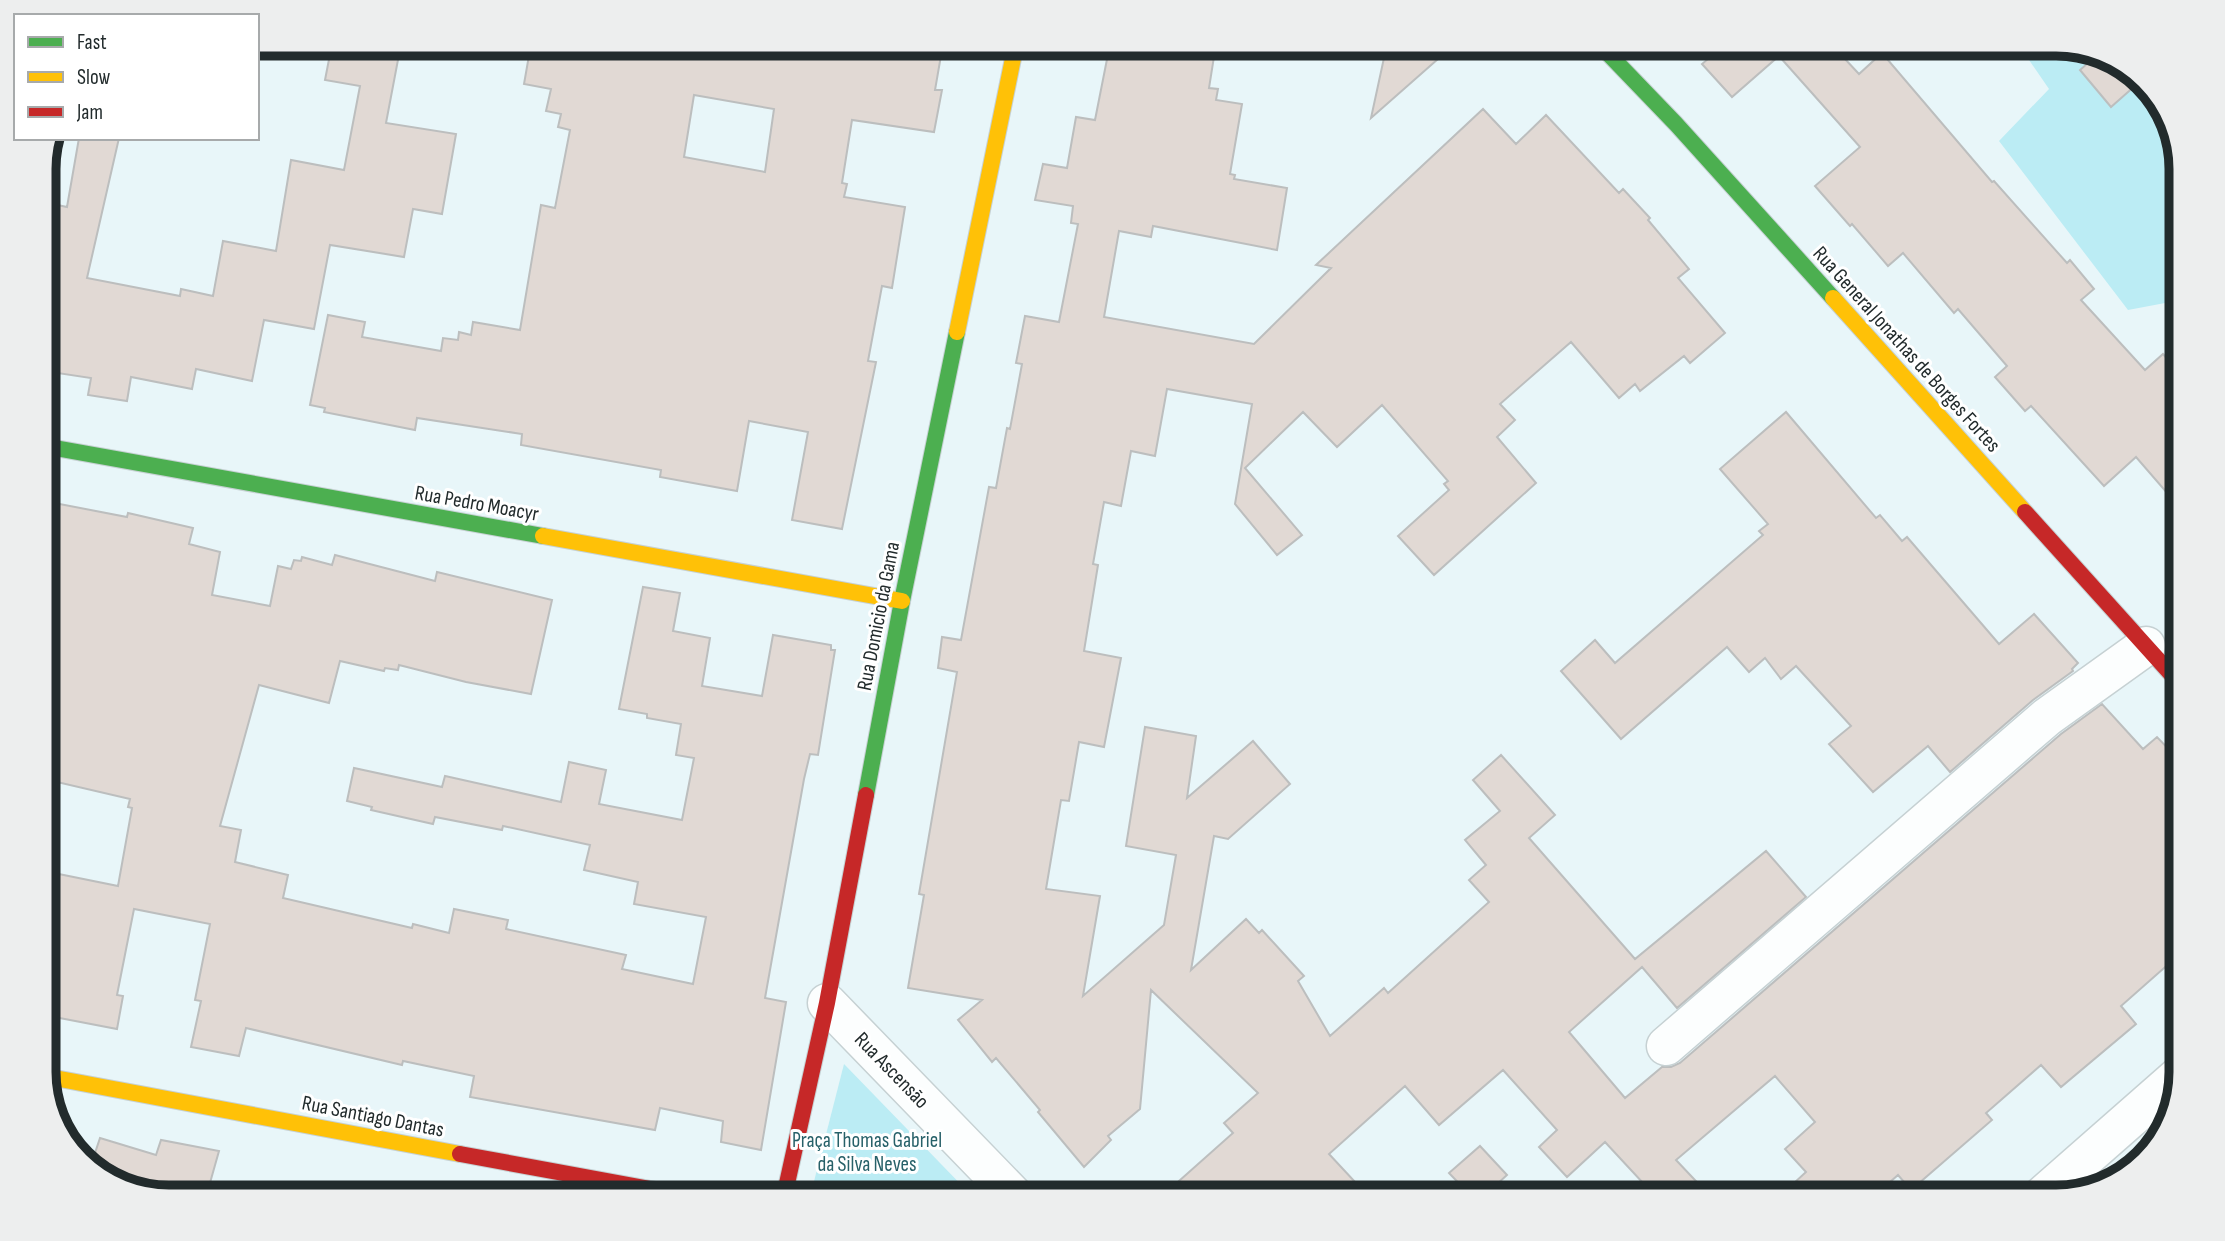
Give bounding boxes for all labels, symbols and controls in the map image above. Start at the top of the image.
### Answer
legend [14,14,259,140]
text: Fast [77,30,107,55]
text: Slow [77,65,111,90]
text: Jam [76,100,103,125]
street label: Rua General Jonathas de Borges Fortes [1808,241,2006,457]
street label: Rua Pedro Moacyr [413,480,541,527]
street label: Rua Domicio da Gama [852,540,905,693]
street label: Rua Ascensão [849,1027,934,1114]
street label: Rua Santiago Dantas [300,1090,446,1143]
park label: Praça Thomas Gabriel da Silva Neves [792,1128,942,1177]

